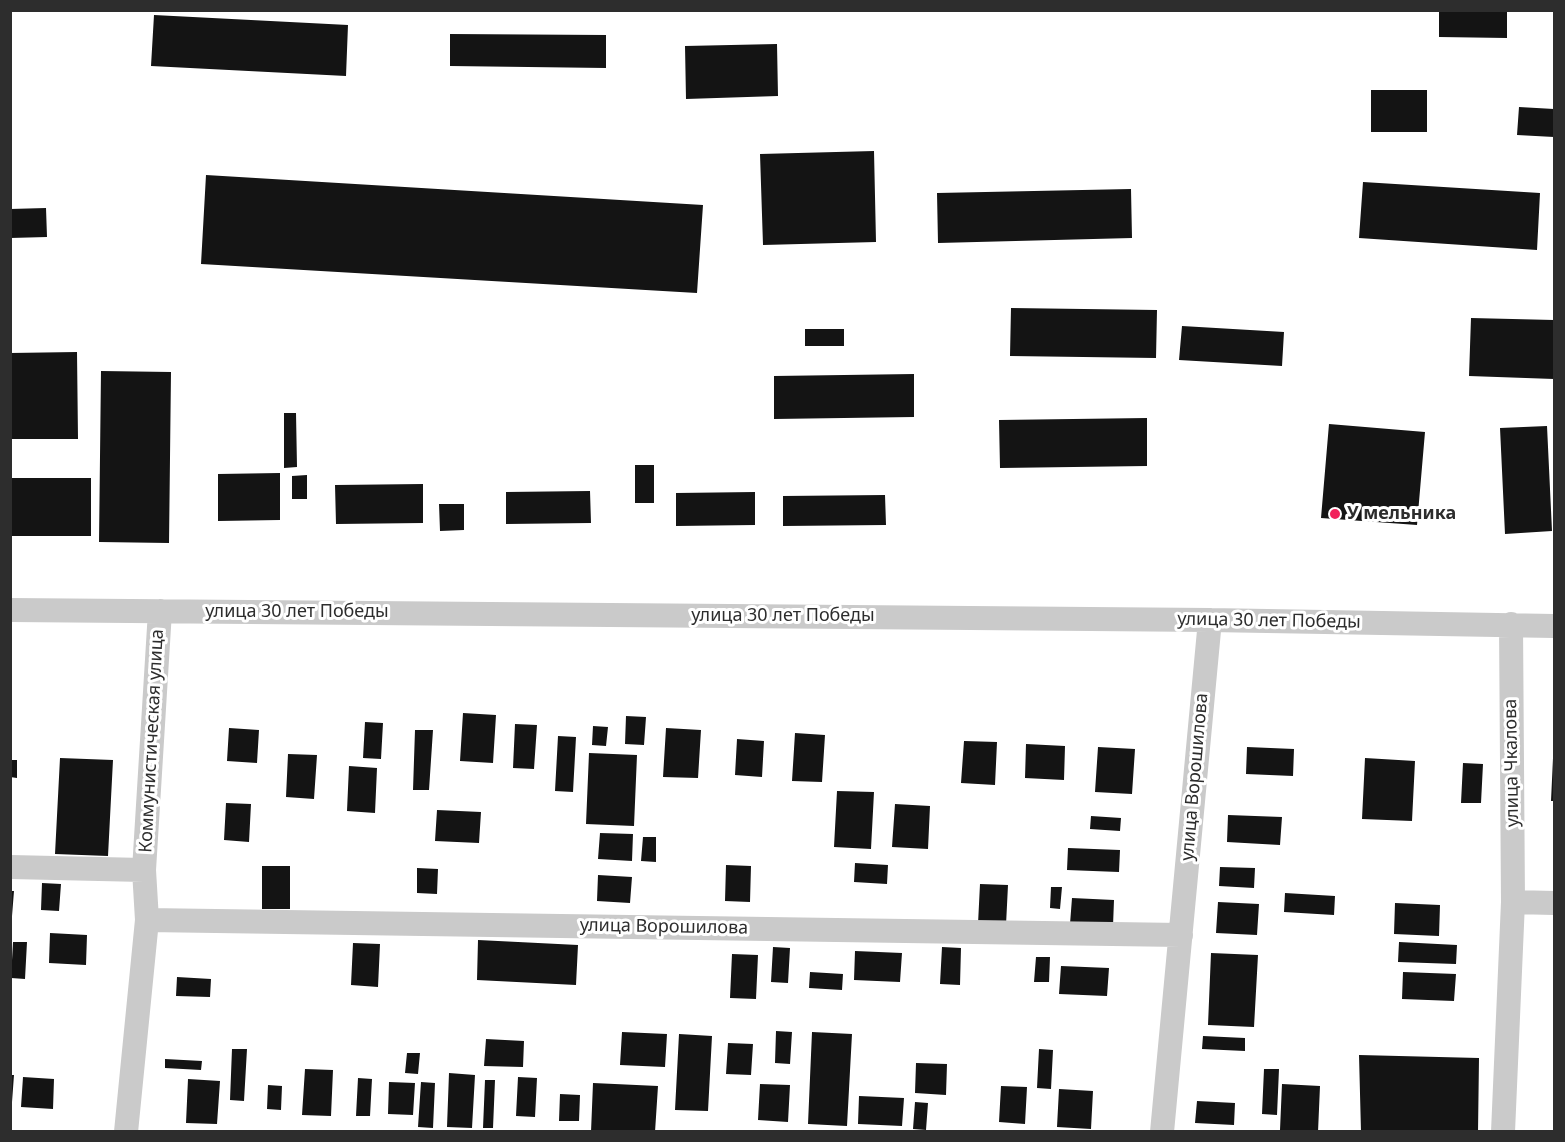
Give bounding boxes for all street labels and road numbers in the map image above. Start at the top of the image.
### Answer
street label: улица 30 лет Победы [205,601,389,623]
street label: улица 30 лет Победы [691,605,875,627]
street label: улица 30 лет Победы [1177,609,1361,633]
street label: Коммунистическая улица [135,629,169,853]
street label: улица Ворошилова [1177,692,1213,862]
street label: улица Чкалова [1500,699,1524,827]
street label: улица Ворошилова [580,915,748,939]

